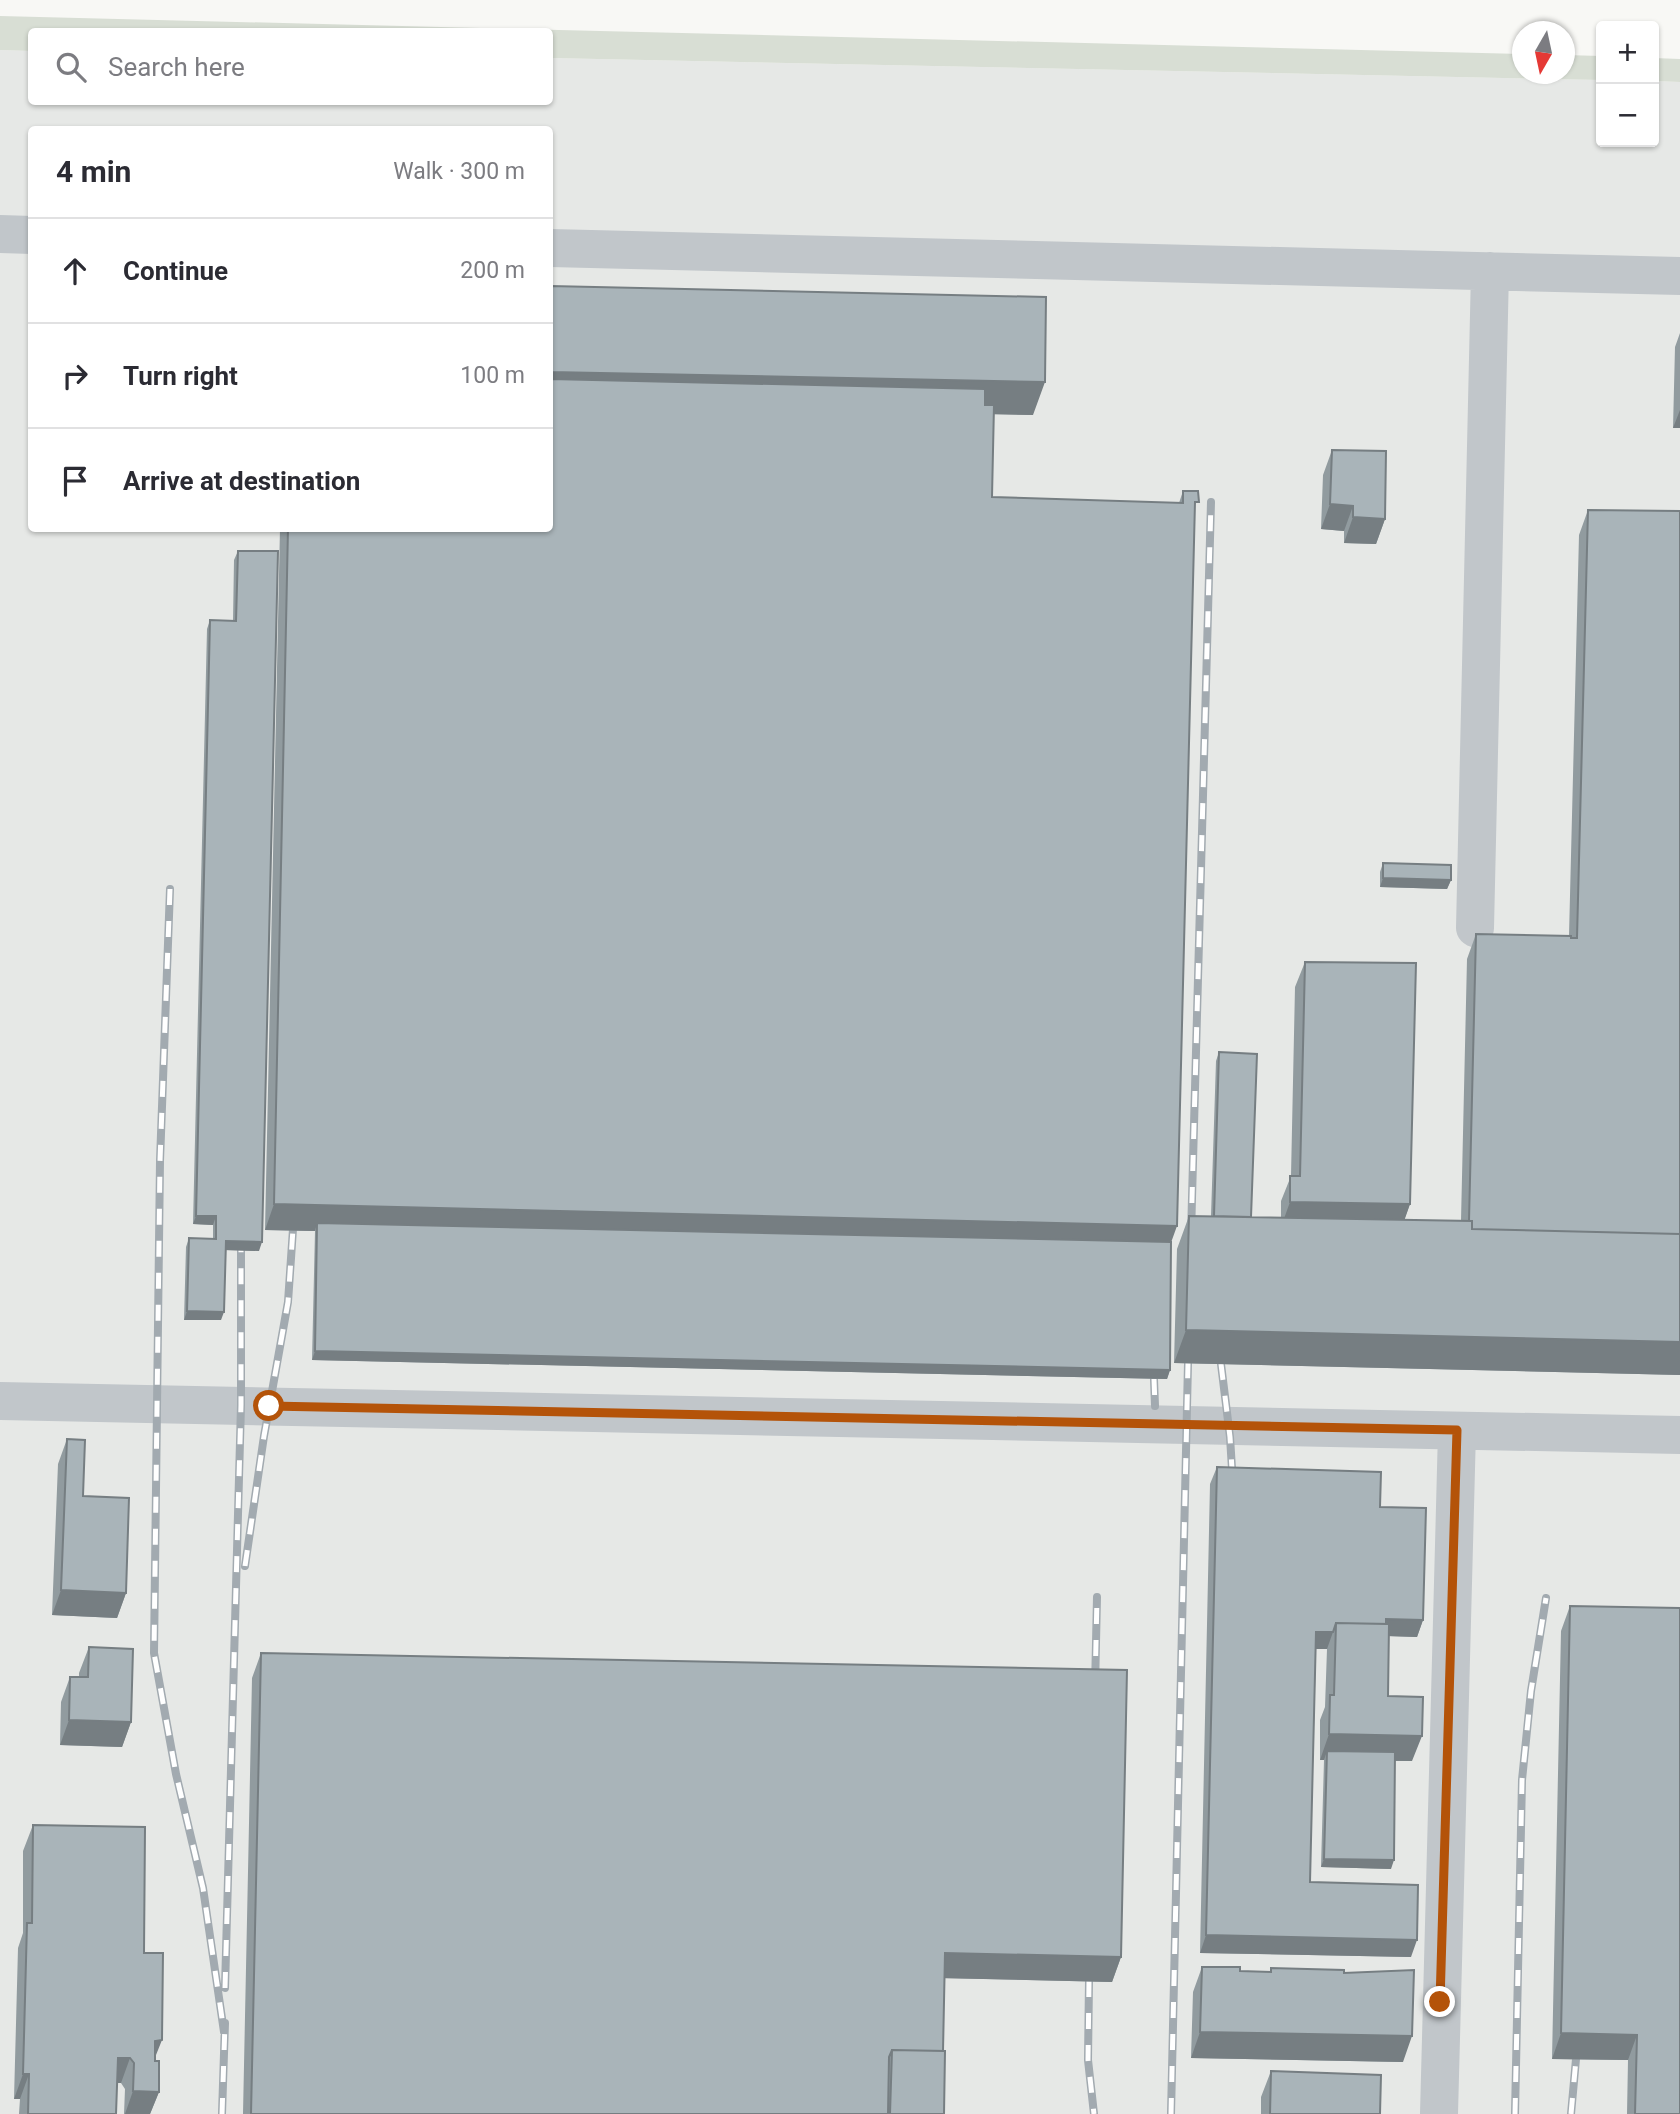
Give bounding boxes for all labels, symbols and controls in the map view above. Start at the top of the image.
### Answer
north arrow [1512,21,1575,84]
map controls [1596,21,1659,147]
button: + [1596,21,1659,84]
search box [28,28,553,105]
icon: search [52,48,90,86]
text: Search here [108,52,245,82]
button: − [1596,84,1659,147]
text: 4 min [56,154,131,189]
text: Walk · 300 m [393,158,525,185]
icon: ahead [56,252,94,290]
text: Continue [123,256,228,286]
text: 200 m [460,257,525,284]
icon: right [56,357,94,395]
text: Turn right [123,361,238,391]
text: 100 m [460,362,525,389]
icon: arrive [56,462,94,500]
text: Arrive at destination [123,466,360,496]
route start [253,1390,284,1421]
route end [1424,1986,1455,2017]

